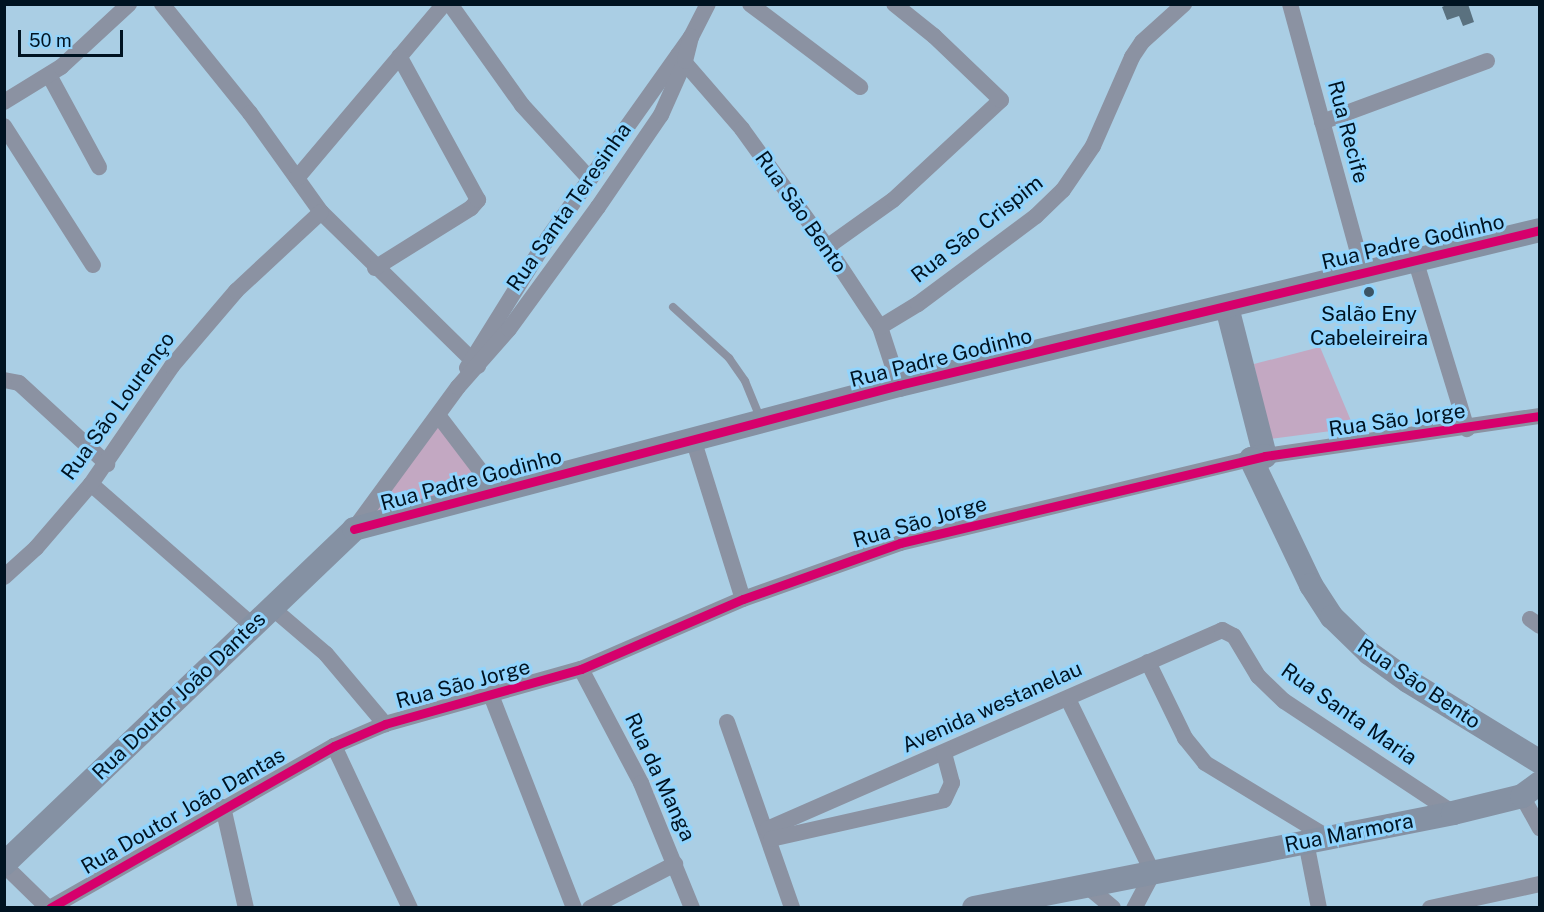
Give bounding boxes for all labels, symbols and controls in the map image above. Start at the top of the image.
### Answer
scale bar [21,18,126,56]
text: 50 m [29,30,72,51]
street label: Rua Recife [1322,78,1374,186]
street label: Rua Santa Teresinha [501,118,637,296]
street label: Rua São Bento [750,146,852,278]
street label: Rua São Crispim [906,170,1048,288]
street label: Rua Padre Godinho [1319,209,1507,275]
marker: Salão Eny Cabeleireira [1362,285,1376,299]
place label: Salão Eny Cabeleireira [1310,301,1428,351]
street label: Rua Padre Godinho [847,323,1035,393]
street label: Rua São Lourenço [56,327,180,485]
street label: Rua São Jorge [1327,398,1467,442]
street label: Rua Padre Godinho [378,444,564,516]
street label: Rua São Jorge [850,491,990,553]
street label: Rua Doutor João Dantes [87,607,271,785]
street label: Rua São Bento [1353,634,1485,734]
street label: Rua São Jorge [393,654,533,714]
street label: Avenida westanelau [898,656,1086,758]
street label: Rua Santa Maria [1276,658,1422,770]
street label: Rua da Manga [619,709,701,845]
street label: Rua Doutor João Dantas [77,742,289,880]
street label: Rua Marmora [1282,808,1416,858]

